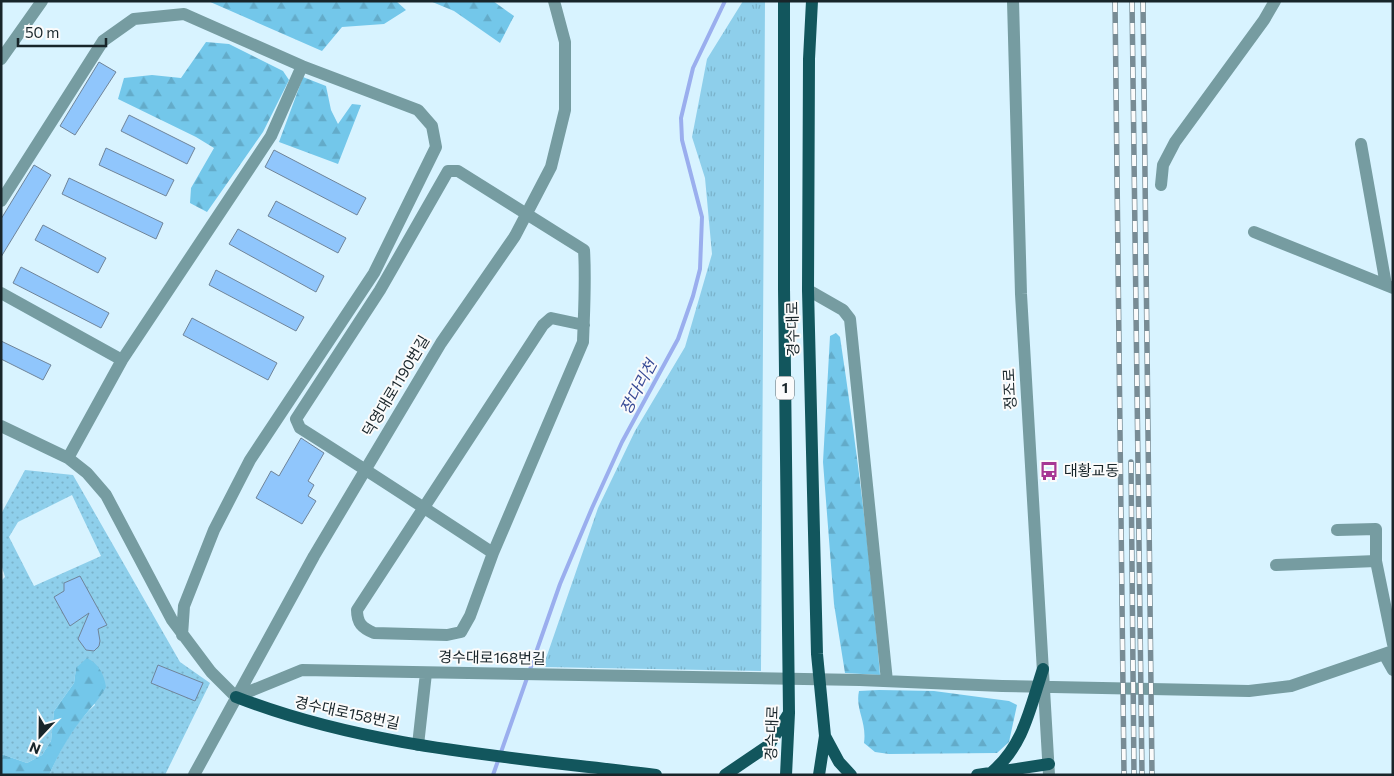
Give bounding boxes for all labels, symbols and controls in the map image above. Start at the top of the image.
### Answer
scale bar [18,15,105,47]
text: 50 m [25,23,59,41]
street label: 경수대로 [783,301,801,357]
street label: 덕영대로1190번길 [358,332,432,439]
water label: 장다리천 [615,354,661,417]
street label: 정조로 [999,368,1019,410]
road number: 1 [776,376,794,399]
bus stop icon: 대황교동 [1038,460,1060,482]
place label: 대황교동 [1064,461,1119,479]
street label: 경수대로168번길 [438,647,546,667]
street label: 경수대로158번길 [293,692,401,732]
street label: 경수대로 [761,705,781,761]
north arrow [15,711,65,761]
text: N [27,739,43,758]

